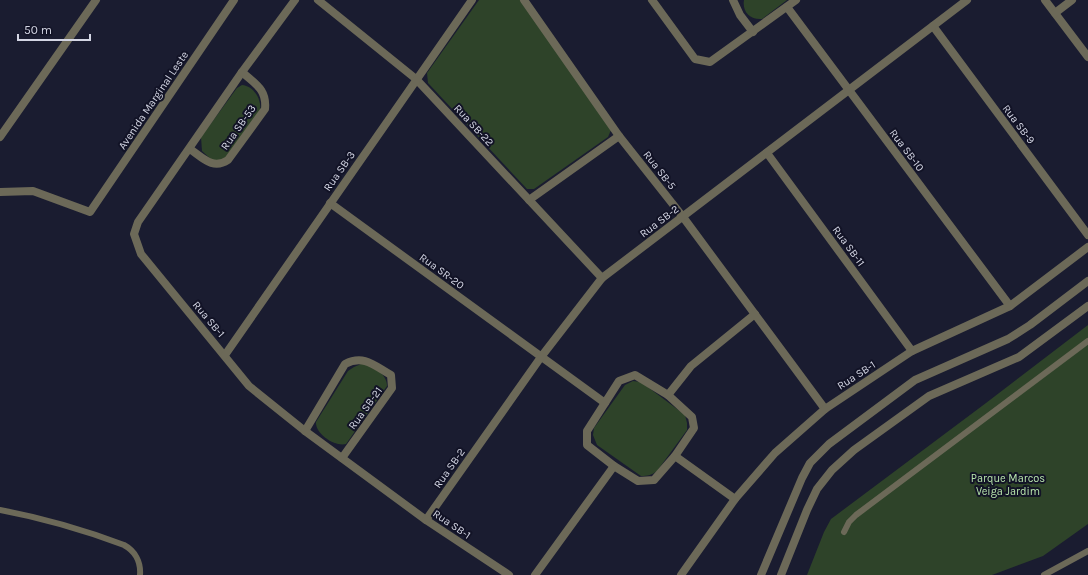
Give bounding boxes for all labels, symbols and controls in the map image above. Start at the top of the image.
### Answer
scale bar [18,16,90,42]
text: 50 m [24,23,52,37]
street label: Avenida Marginal Leste [116,48,191,152]
street label: Rua SB-53 [218,102,259,152]
street label: Rua SB-22 [451,102,496,149]
street label: Rua SB-9 [1000,102,1038,146]
street label: Rua SB-10 [887,127,927,174]
street label: Rua SB-5 [640,148,679,192]
street label: Rua SB-3 [321,149,358,194]
street label: Rua SB-2 [637,202,681,240]
street label: Rua SB-11 [830,224,868,269]
street label: Rua SR-20 [417,251,467,292]
street label: Rua SB-1 [190,299,227,340]
street label: Rua SB-1 [835,358,878,393]
street label: Rua SB-21 [346,384,385,432]
street label: Rua SB-2 [431,446,468,491]
park label: Parque Marcos Veiga Jardim [971,472,1045,498]
street label: Rua SB-1 [430,507,473,542]

